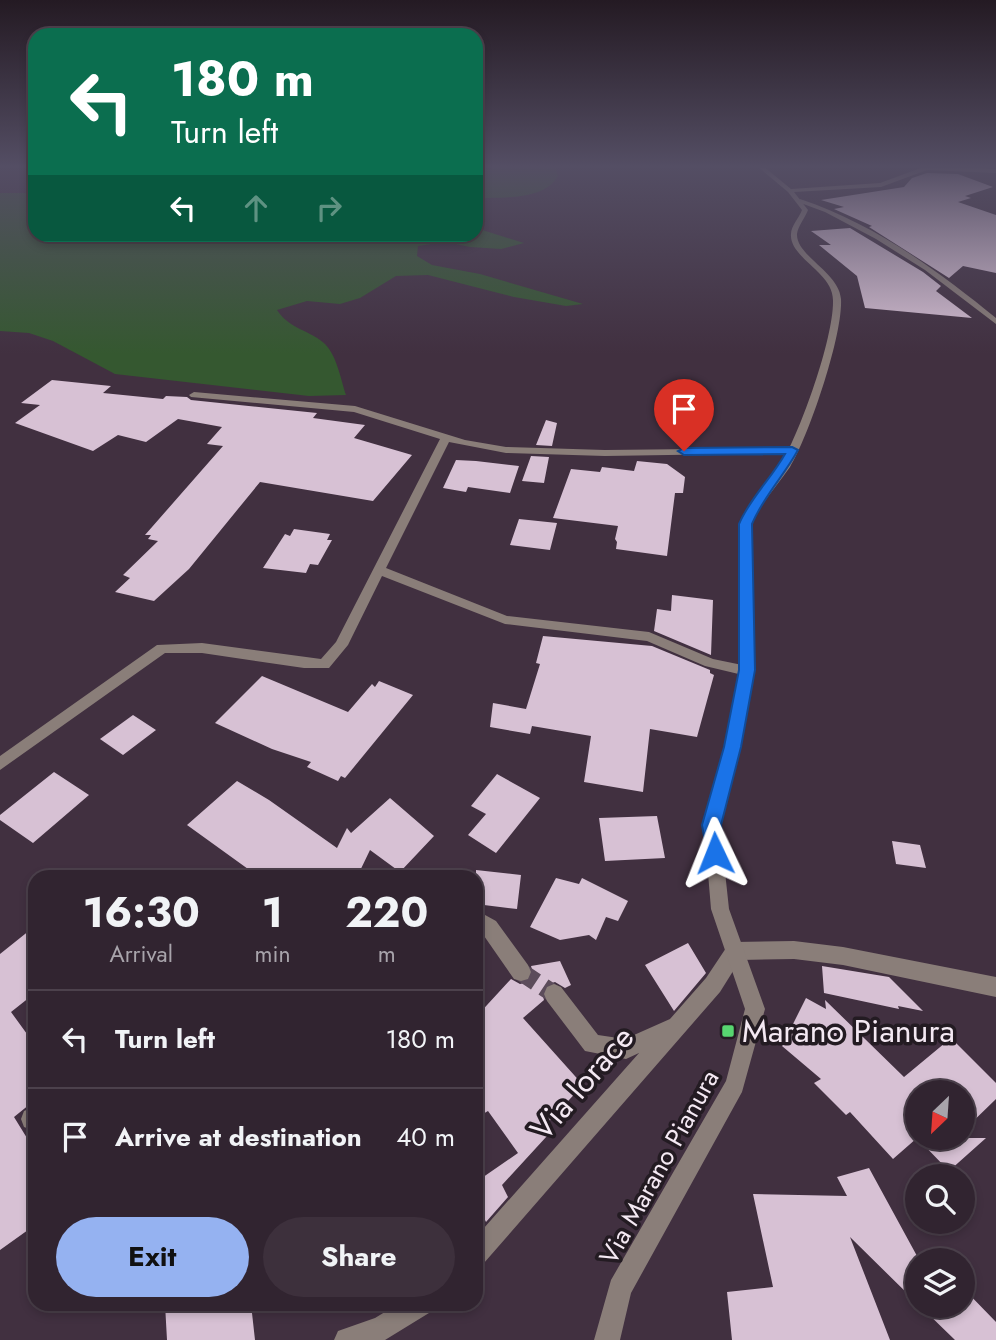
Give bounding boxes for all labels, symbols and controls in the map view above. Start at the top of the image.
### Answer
text: 180 m [171,44,314,114]
icon: left [56,56,147,147]
text: Turn left [171,109,278,155]
icon: left [164,189,202,227]
icon: ahead [237,189,275,227]
icon: right [310,189,348,227]
pin [654,379,714,451]
icon: arrive [665,390,703,428]
position arrow [678,816,752,890]
text: 16:30 [83,882,200,943]
text: 1 [262,882,283,943]
text: 220 [345,882,428,943]
text: Arrival [110,937,173,971]
text: min [254,937,290,971]
text: m [378,937,396,971]
place label: Marano Pianura [742,1008,955,1054]
street label: Via Iorace [519,1016,645,1150]
icon: left [56,1020,94,1058]
text: Turn left [115,1020,215,1058]
text: 180 m [385,1020,455,1058]
marker: Marano Pianura [720,1023,736,1039]
street label: Via Marano Pianura [590,1063,728,1271]
north arrow [905,1080,975,1150]
map controls [905,1080,975,1318]
icon: arrive [56,1118,94,1156]
text: Arrive at destination [115,1118,362,1156]
text: 40 m [396,1118,455,1156]
button: search [905,1164,975,1234]
button: Exit [56,1217,249,1297]
button: Share [263,1217,455,1297]
button: layers [905,1248,975,1318]

